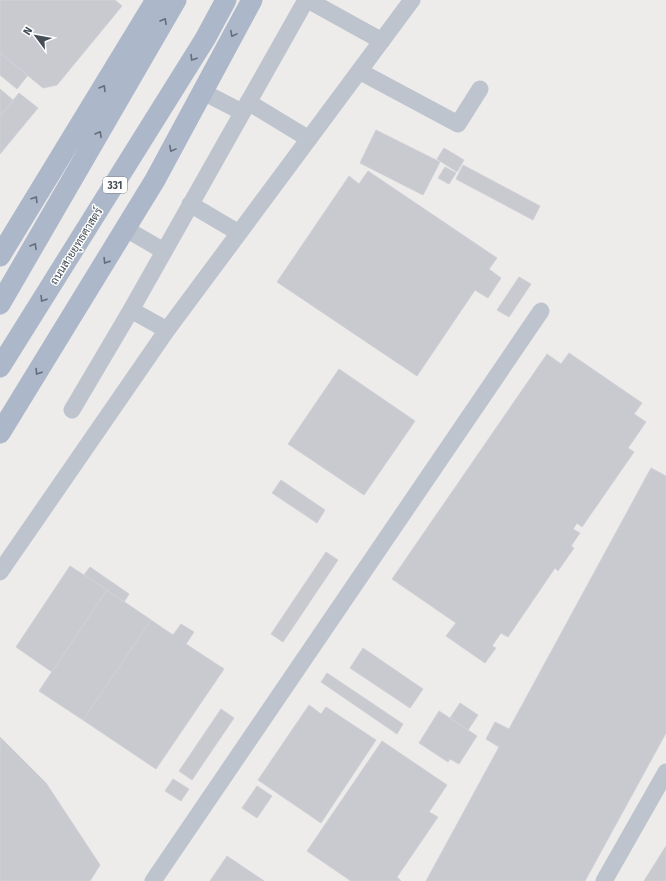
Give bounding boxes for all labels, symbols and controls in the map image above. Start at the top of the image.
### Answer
north arrow [16,16,56,56]
one-way arrow [160,18,167,25]
text: N [20,24,35,38]
one-way arrow [231,30,238,38]
one-way arrow [190,54,198,61]
one-way arrow [98,85,106,92]
one-way arrow [95,130,102,138]
one-way arrow [169,145,177,152]
road number: 331 [103,177,127,193]
one-way arrow [31,196,38,203]
street label: ถนนสายยุทธศาสตร์ [46,204,107,288]
one-way arrow [30,243,37,250]
one-way arrow [103,257,111,264]
one-way arrow [40,295,47,302]
one-way arrow [35,368,42,375]

